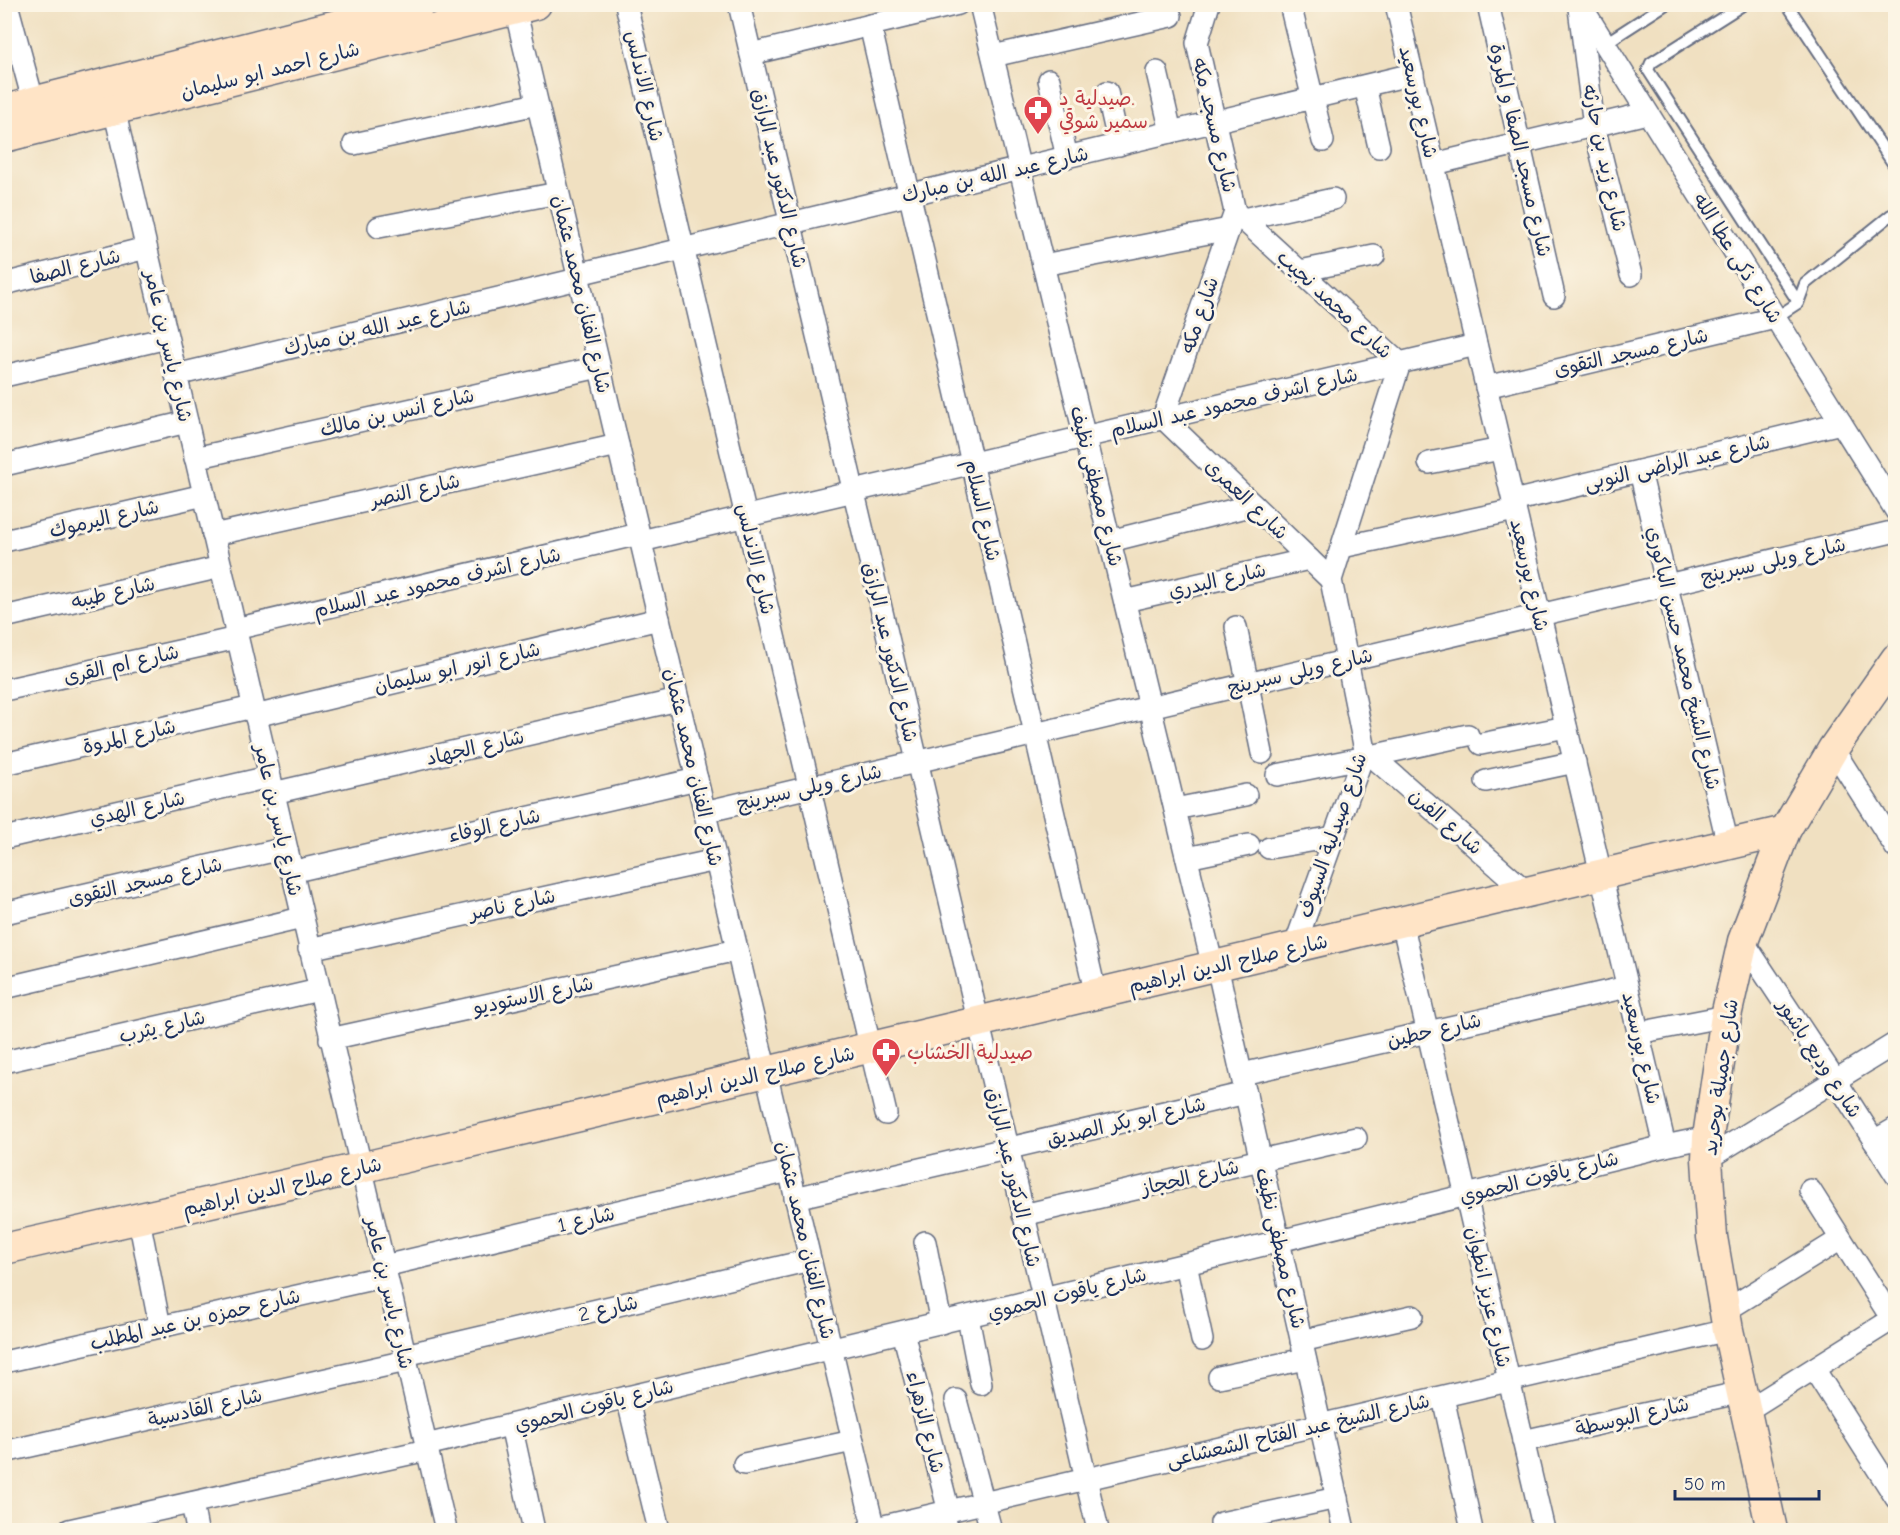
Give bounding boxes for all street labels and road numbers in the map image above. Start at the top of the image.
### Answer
street label: شارع الاندلس [619,29,668,144]
street label: شارع احمد ابو سليمان [178,37,362,106]
street label: شارع مسجد الصفا و المروة [1483,41,1556,259]
street label: شارع بورسعيد [1392,44,1443,161]
street label: شارع مسجد مكه [1186,56,1241,195]
street label: شارع زيد بن حارثه [1576,82,1631,234]
street label: شارع الدكتور عبد الرازق [746,86,811,271]
street label: شارع عبد الله بن مبارك [899,142,1091,209]
street label: شارع ذكى عطا الله [1687,189,1787,329]
street label: شارع الفنان محمد عثمان [546,193,616,396]
street label: شارع الصفا [28,244,123,291]
street label: شارع محمد نجيب [1271,245,1397,365]
street label: شارع ياسر بن عامر [137,266,197,425]
street label: شارع مكه [1176,274,1225,357]
street label: شارع عبد الله بن مبارك [281,295,473,362]
street label: شارع مسجد التقوى [1552,324,1711,383]
street label: شارع اشرف محمود عبد السلام [1108,363,1361,445]
street label: شارع انس بن مالك [318,384,477,443]
street label: شارع مصطفى نظيف [1064,403,1128,569]
street label: شارع عبد الراضى النوبى [1582,430,1773,497]
street label: شارع العمرى [1199,454,1293,546]
street label: شارع السلام [957,457,1005,564]
street label: شارع النصر [366,469,463,514]
street label: شارع اليرموك [47,495,162,544]
street label: شارع الاندلس [730,502,779,617]
street label: شارع بورسعيد [1503,517,1554,634]
street label: شارع الشيخ محمد حسن الباكوري [1639,524,1725,793]
street label: شارع ويلى سبرينج [1698,533,1849,590]
street label: شارع اشرف محمود عبد السلام [311,543,564,625]
street label: شارع البدري [1166,558,1269,606]
street label: شارع الدكتور عبد الرازق [857,560,922,745]
street label: شارع طيبه [69,572,158,615]
street label: شارع انور ابو سليمان [372,637,543,700]
street label: شارع ام القرى [61,640,182,692]
street label: شارع ويلى سبرينج [1225,644,1376,701]
street label: شارع الفنان محمد عثمان [658,666,728,869]
street label: شارع المروة [80,715,178,760]
street label: شارع الجهاد [424,725,527,772]
street label: شارع ياسر بن عامر [247,740,307,899]
street label: شارع صيدلية السيوف [1293,750,1373,921]
street label: شارع ويلى سبرينج [734,760,885,817]
street label: شارع الفرن [1403,783,1487,861]
street label: شارع الهدي [87,786,188,834]
street label: شارع الوفاء [446,804,543,849]
street label: شارع مسجد التقوى [66,853,225,912]
street label: شارع ناصر [465,884,558,927]
street label: شارع صلاح الدين ابراهيم [1126,929,1331,1001]
street label: شارع الاستوديو [470,972,596,1022]
street label: شارع بورسعيد [1615,990,1666,1107]
street label: شارع وديع باشور [1769,993,1866,1124]
street label: شارع جميلة بوحريد [1698,997,1745,1157]
street label: شارع يثرب [117,1005,208,1050]
street label: شارع حطين [1385,1008,1484,1054]
street label: شارع صلاح الدين ابراهيم [653,1041,858,1113]
street label: شارع الدكتور عبد الرازق [980,1085,1045,1270]
street label: شارع ابو بكر الصديق [1044,1092,1208,1153]
street label: شارع الفنان محمد عثمان [770,1139,840,1342]
street label: شارع ياقوت الحموي [1457,1147,1622,1211]
street label: شارع صلاح الدين ابراهيم [180,1152,385,1224]
street label: شارع الحجاز [1137,1155,1242,1202]
street label: شارع مصطفى نظيف [1249,1165,1310,1331]
street label: شارع 1 [555,1202,617,1239]
street label: شارع ياسر بن عامر [358,1213,418,1372]
street label: شارع عزيز انطوان [1459,1224,1516,1370]
street label: شارع ياقوت الحموي [985,1263,1150,1327]
street label: شارع حمزه بن عبد المطلب [88,1284,303,1357]
street label: شارع 2 [576,1290,641,1328]
street label: شارع الزهراء [900,1369,949,1476]
street label: شارع ياقوت الحموي [512,1375,677,1439]
street label: شارع القادسية [146,1383,265,1434]
street label: شارع الشيخ عبد الفتاح الشعشاعى [1164,1389,1432,1474]
street label: شارع البوسطة [1573,1392,1692,1443]

